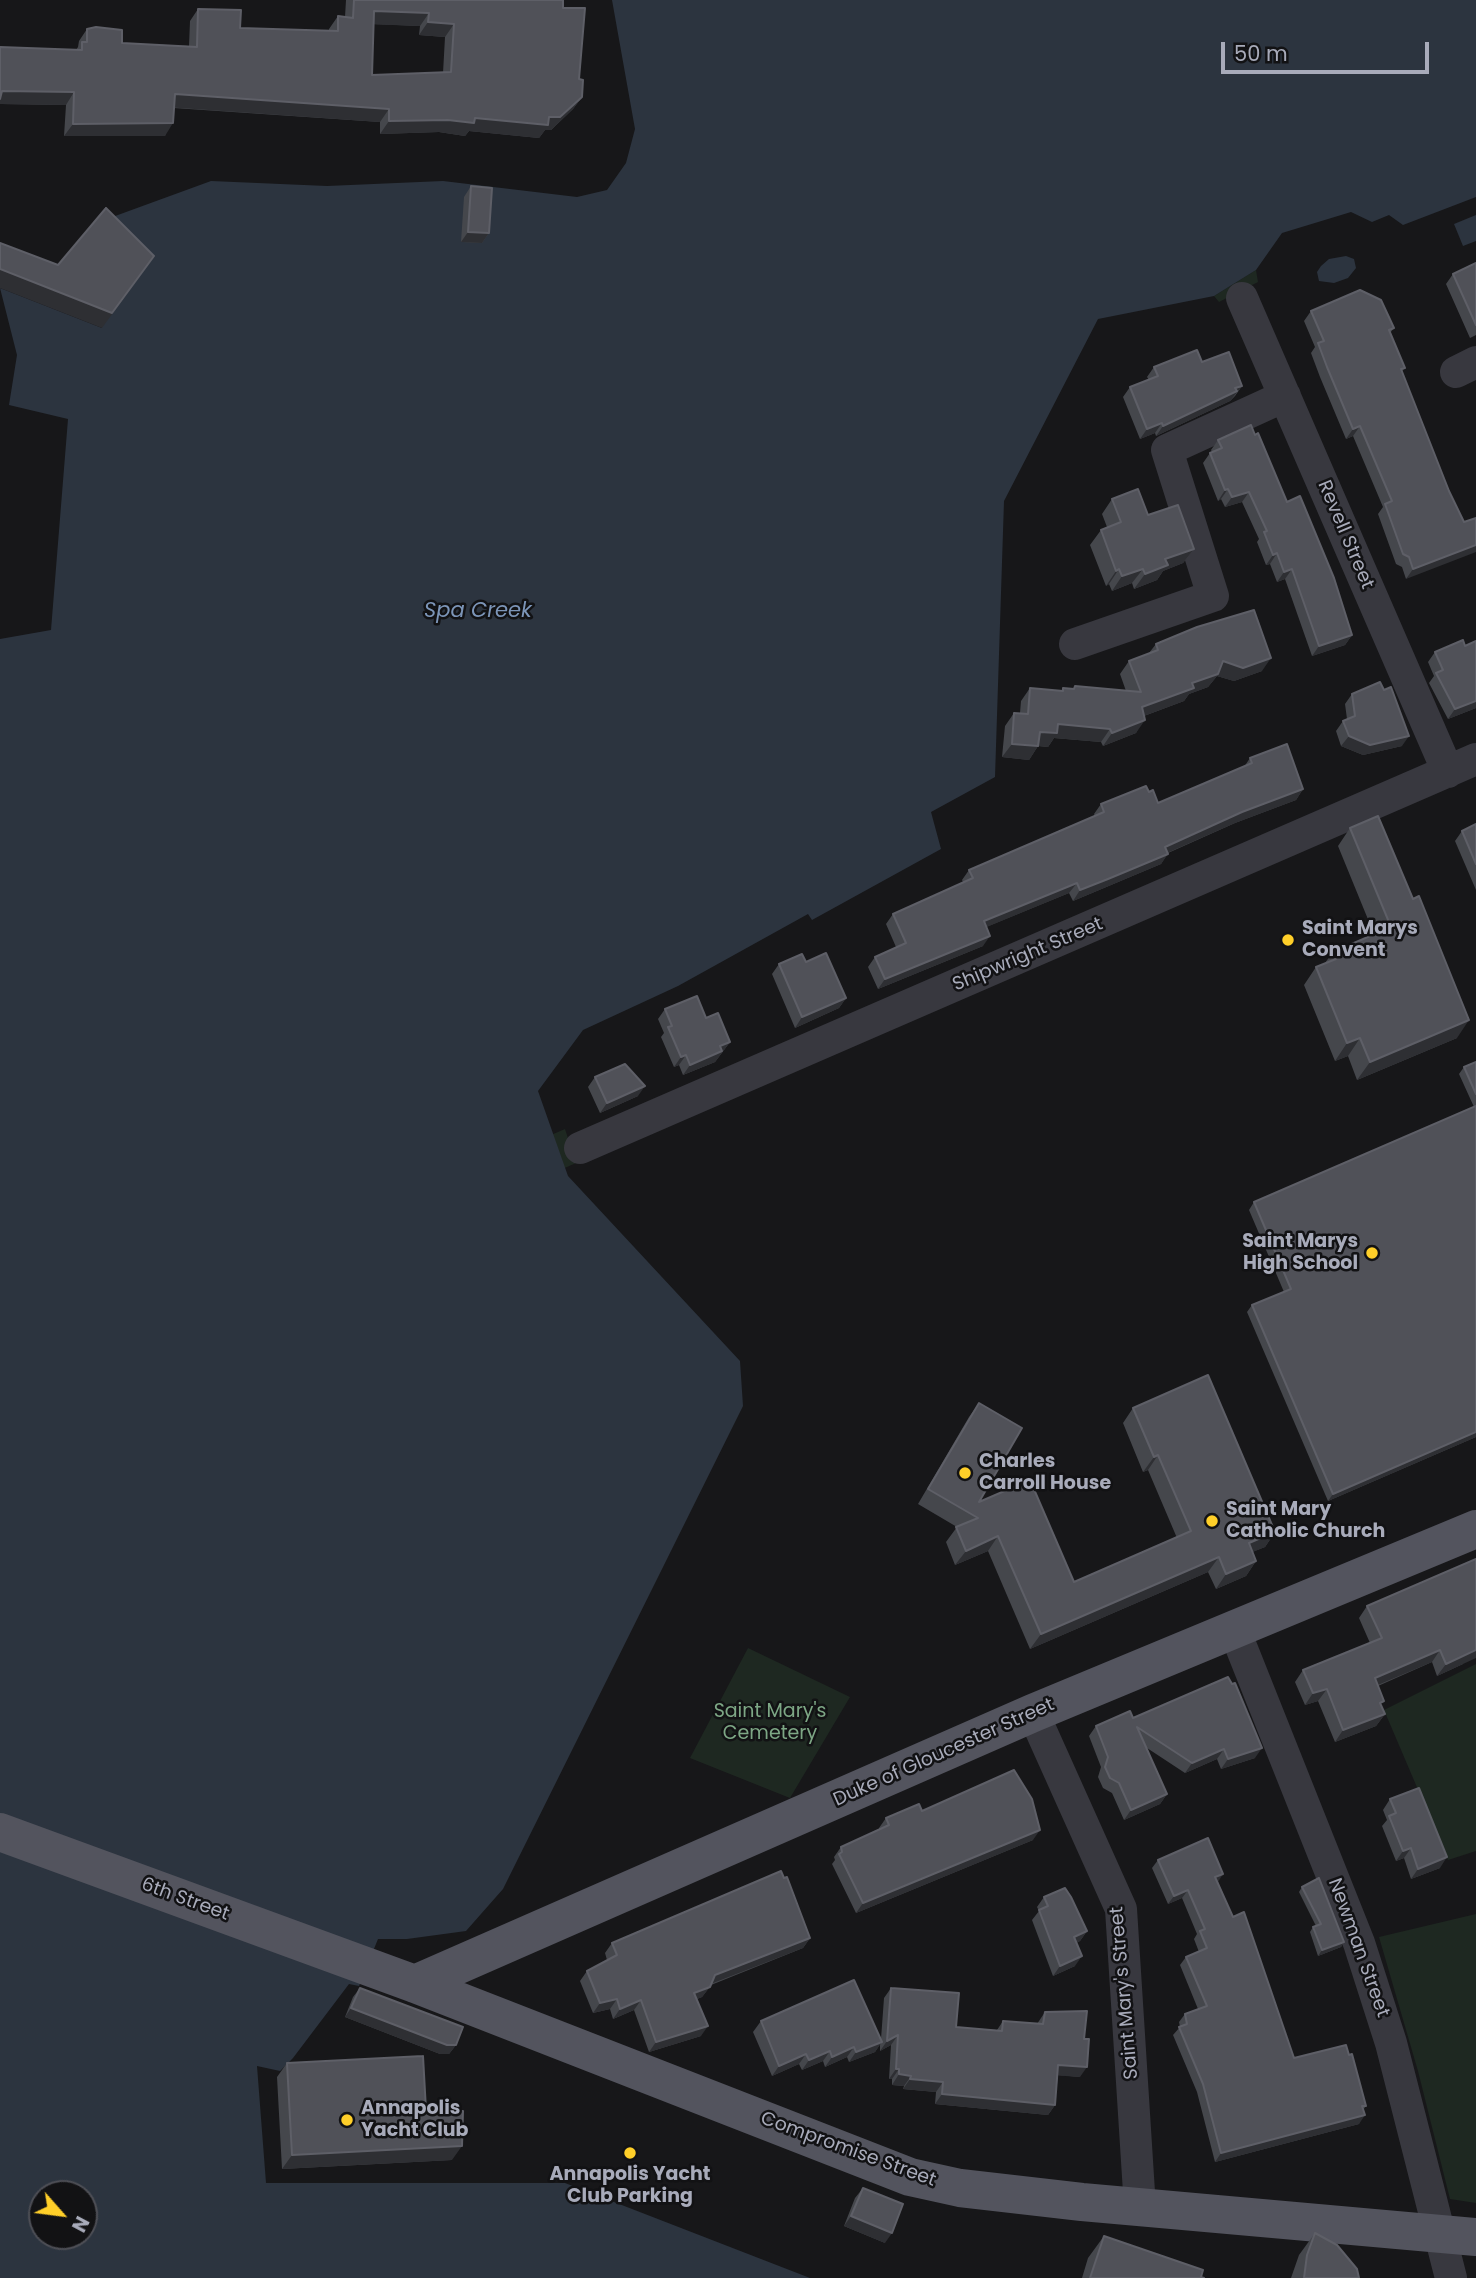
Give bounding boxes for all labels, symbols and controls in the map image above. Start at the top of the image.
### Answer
scale bar [1224,28,1432,72]
text: 50 m [1234,39,1288,68]
street label: Revell Street [1312,477,1378,593]
water label: Spa Creek [424,599,532,625]
street label: Shipwright Street [950,913,1106,997]
place label: Saint Marys Convent [1302,918,1418,962]
marker: Saint Marys Convent [1280,932,1296,948]
place label: Saint Marys High School [1242,1231,1358,1275]
marker: Saint Marys High School [1364,1245,1380,1261]
place label: Charles Carroll House [979,1451,1111,1495]
marker: Charles Carroll House [957,1465,973,1481]
place label: Saint Mary Catholic Church [1226,1499,1385,1543]
marker: Saint Mary Catholic Church [1204,1513,1220,1529]
street label: Duke of Gloucester Street [830,1694,1058,1812]
park label: Saint Mary's Cemetery [714,1701,826,1745]
street label: 6th Street [138,1874,232,1926]
street label: Newman Street [1322,1876,1394,2020]
street label: Saint Mary's Street [1106,1906,1144,2080]
place label: Annapolis Yacht Club [361,2098,468,2142]
street label: Compromise Street [757,2108,939,2192]
marker: Annapolis Yacht Club [339,2112,355,2128]
marker: Annapolis Yacht Club Parking [622,2145,638,2161]
place label: Annapolis Yacht Club Parking [549,2164,711,2208]
north arrow [28,2180,98,2250]
text: N [65,2211,95,2237]

